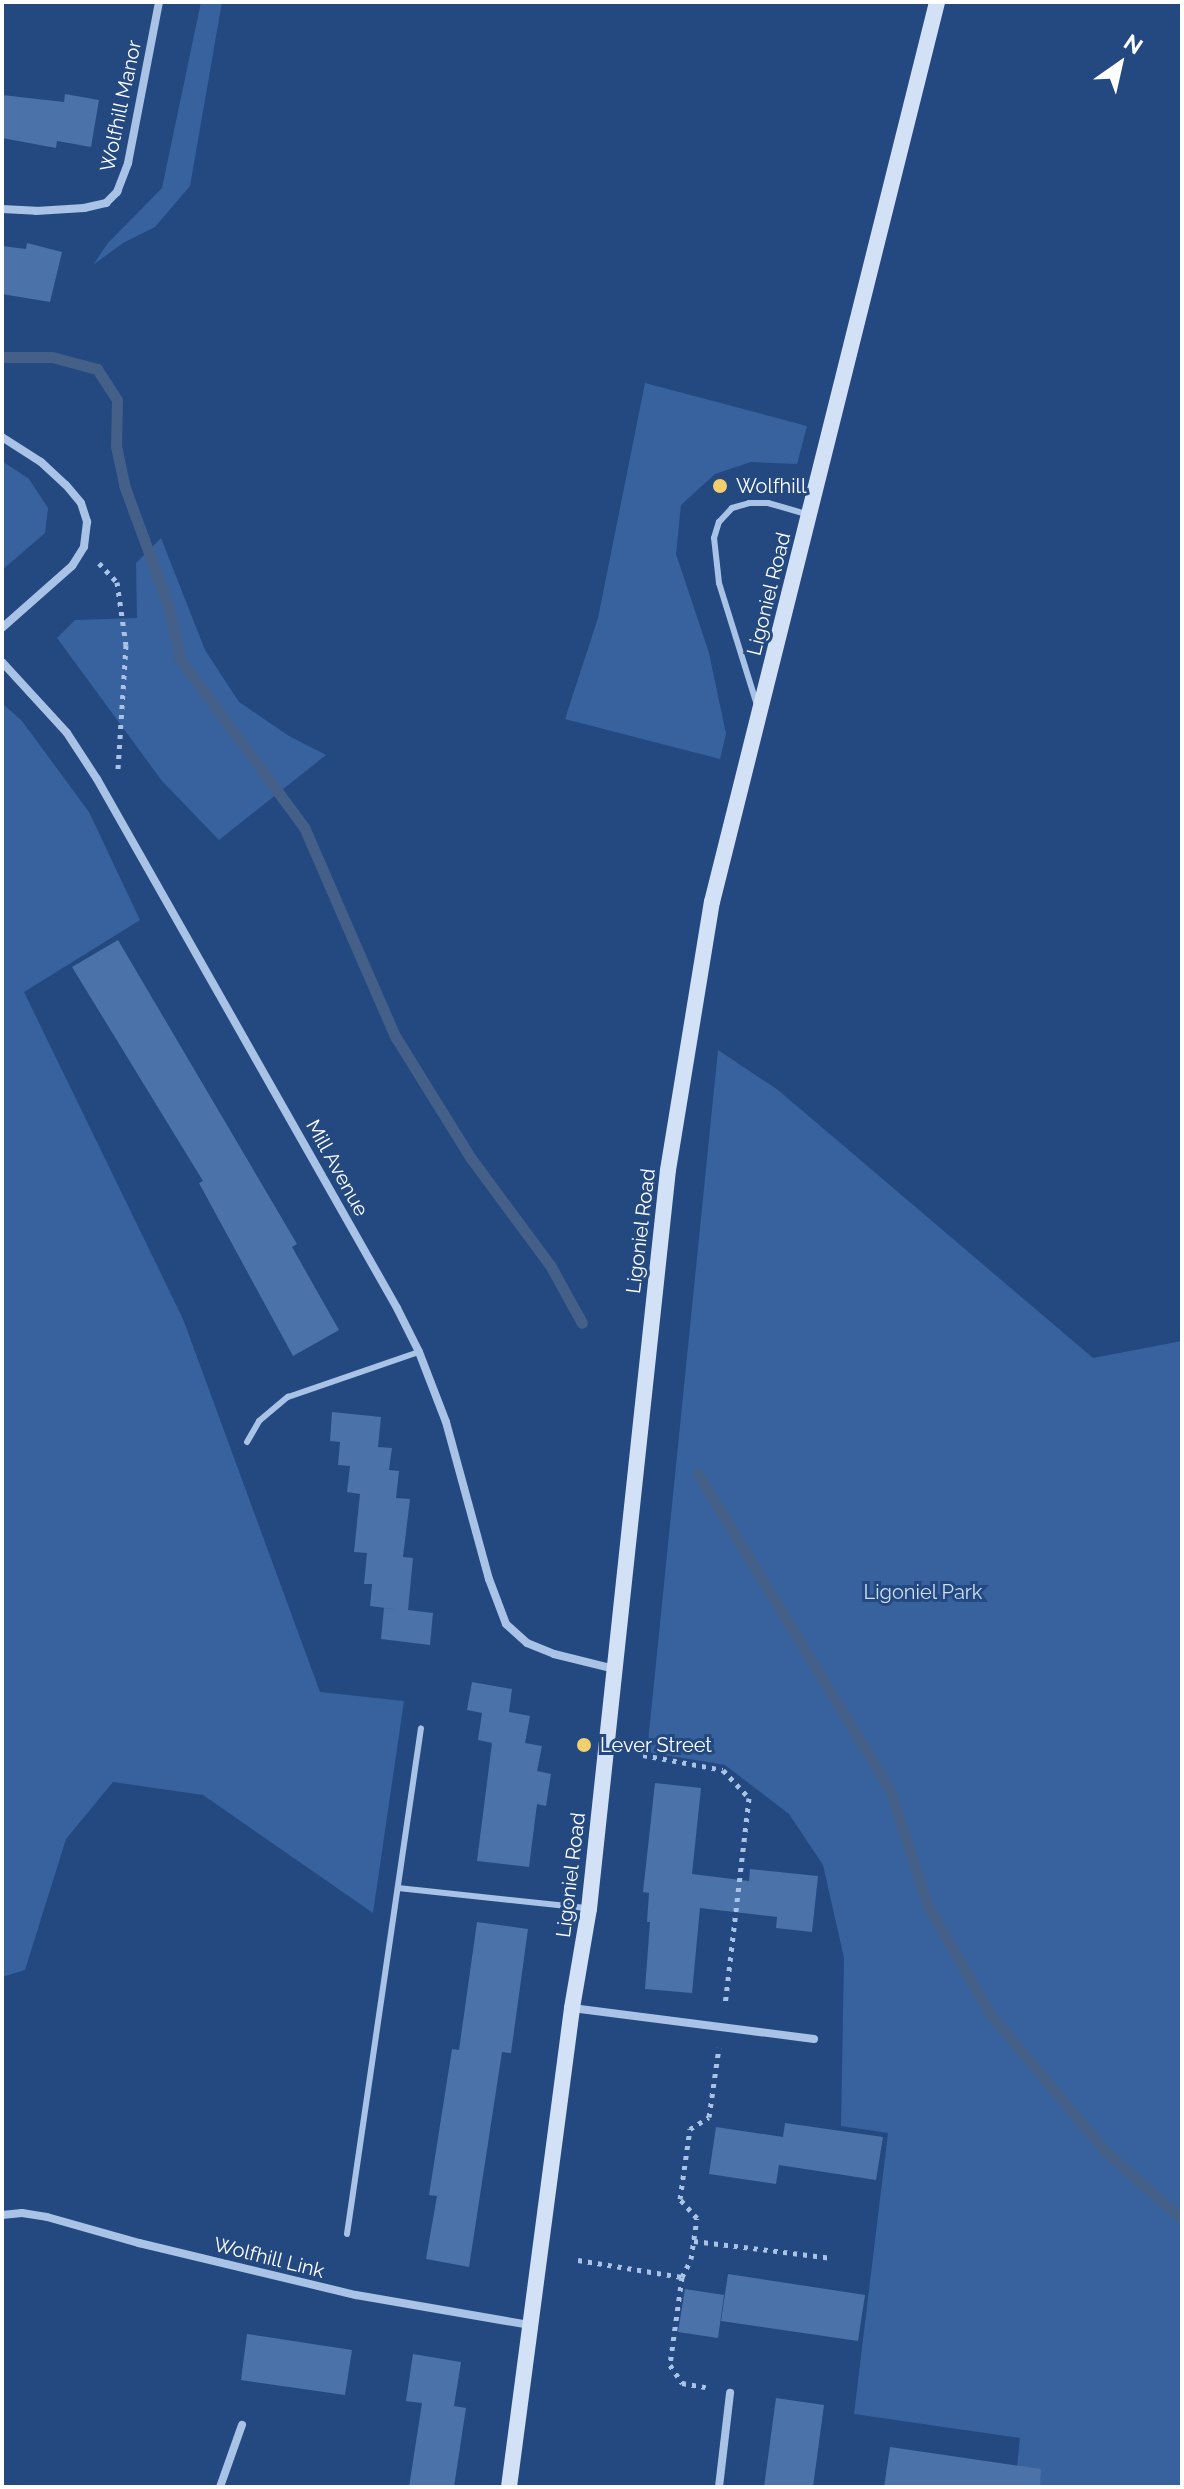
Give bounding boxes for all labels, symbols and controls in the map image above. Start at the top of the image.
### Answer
north arrow [1080,24,1160,104]
text: N [1119,29,1148,60]
street label: Wolfhill Manor [95,38,147,174]
place label: Wolfhill [736,474,806,498]
marker: Wolfhill [711,477,729,495]
street label: Ligoniel Road [742,530,796,658]
street label: Mill Avenue [300,1115,374,1221]
street label: Ligoniel Road [621,1167,661,1295]
park label: Ligoniel Park [863,1580,983,1604]
place label: Lever Street [600,1733,713,1757]
marker: Lever Street [575,1736,593,1754]
street label: Ligoniel Road [551,1811,591,1939]
street label: Wolfhill Link [211,2233,327,2283]

